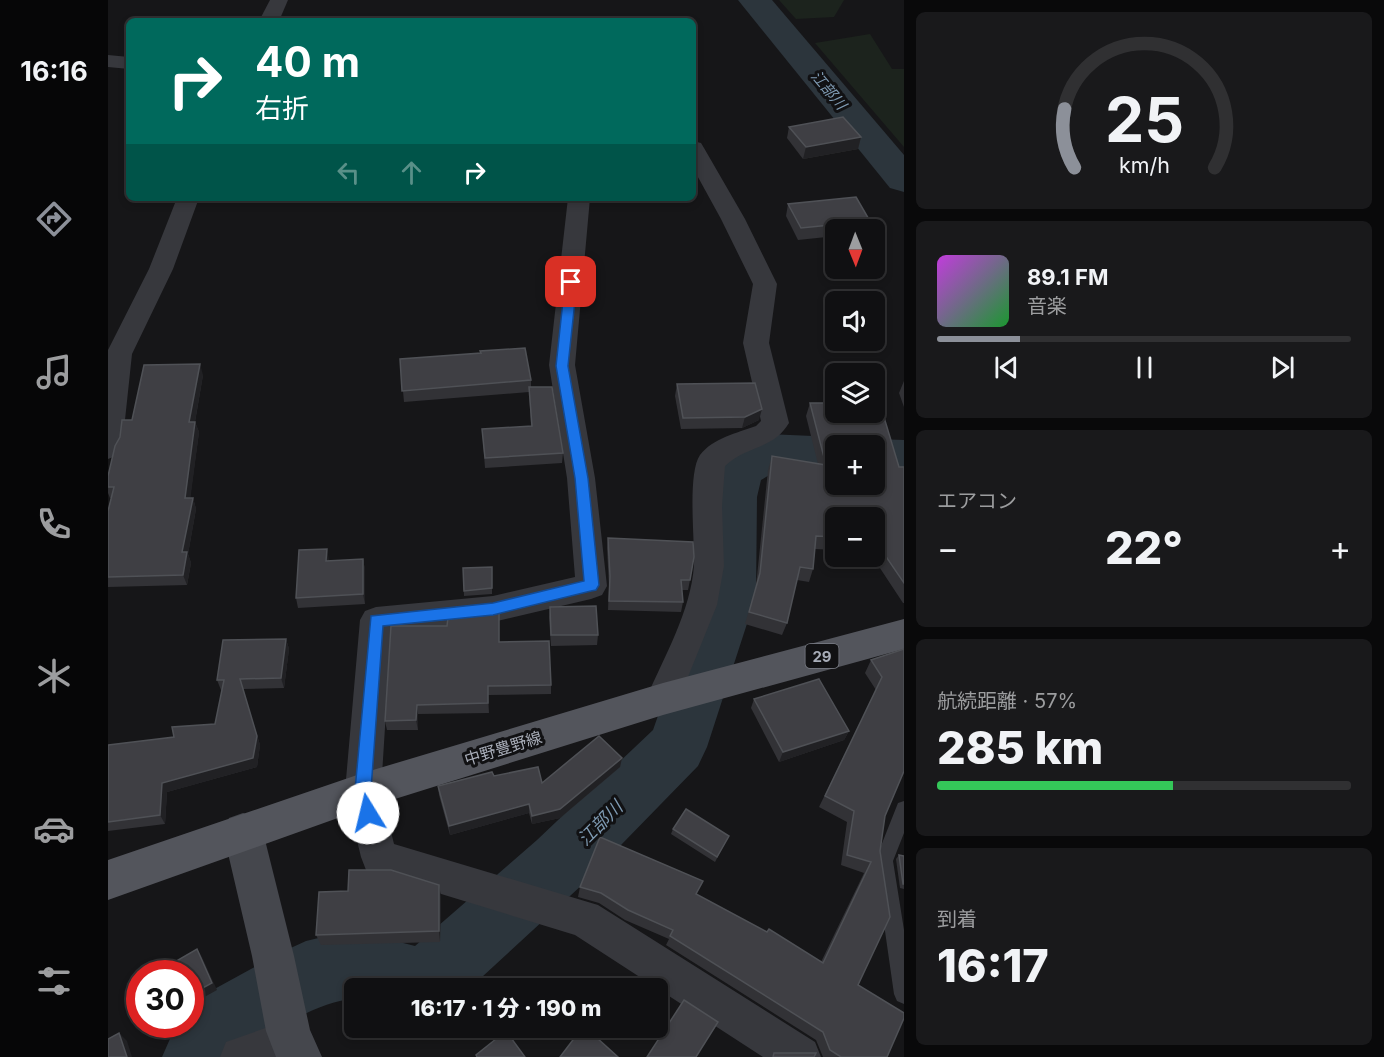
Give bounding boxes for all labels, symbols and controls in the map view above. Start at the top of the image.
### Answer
text: 40 m [255,36,360,87]
icon: right [156,42,234,120]
text: 16:16 [20,55,88,88]
water label: 江部川 [807,67,852,115]
text: 25 [1104,82,1184,157]
text: 右折 [255,92,309,125]
text: km/h [1119,152,1169,178]
icon: left [332,156,365,189]
icon: ahead [395,156,428,189]
icon: right [458,156,491,189]
icon: directions [33,198,75,240]
north arrow [825,219,885,279]
map controls [825,219,885,567]
pin [545,256,596,307]
text: 89.1 FM [1027,264,1108,290]
icon: arrive [554,265,587,298]
button: sound [825,291,885,351]
text: 音楽 [1027,294,1067,318]
icon: music [33,351,75,393]
icon: previous [990,351,1023,384]
icon: pause [1128,351,1161,384]
icon: next [1266,351,1299,384]
button: layers [825,363,885,423]
button: + [825,435,885,495]
text: エアコン [937,489,1017,513]
icon: phone [33,503,75,545]
button: − [825,507,885,567]
text: 22° [1105,520,1183,575]
text: − [937,528,959,568]
text: + [1329,528,1351,568]
road number: 29 [806,644,838,668]
icon: climate [33,655,75,697]
text: 航続距離 · 57% [937,689,1077,713]
text: 285 km [937,720,1103,775]
street label: 中野豊野線 [462,727,544,769]
position arrow [336,781,400,845]
water label: 江部川 [573,795,628,850]
icon: car [33,808,75,850]
text: 到着 [937,907,977,931]
text: 16:17 [937,938,1049,993]
icon: filters [33,960,75,1002]
speed limit sign: 30 [126,960,204,1038]
text: 16:17 · 1 分 · 190 m [411,995,601,1021]

